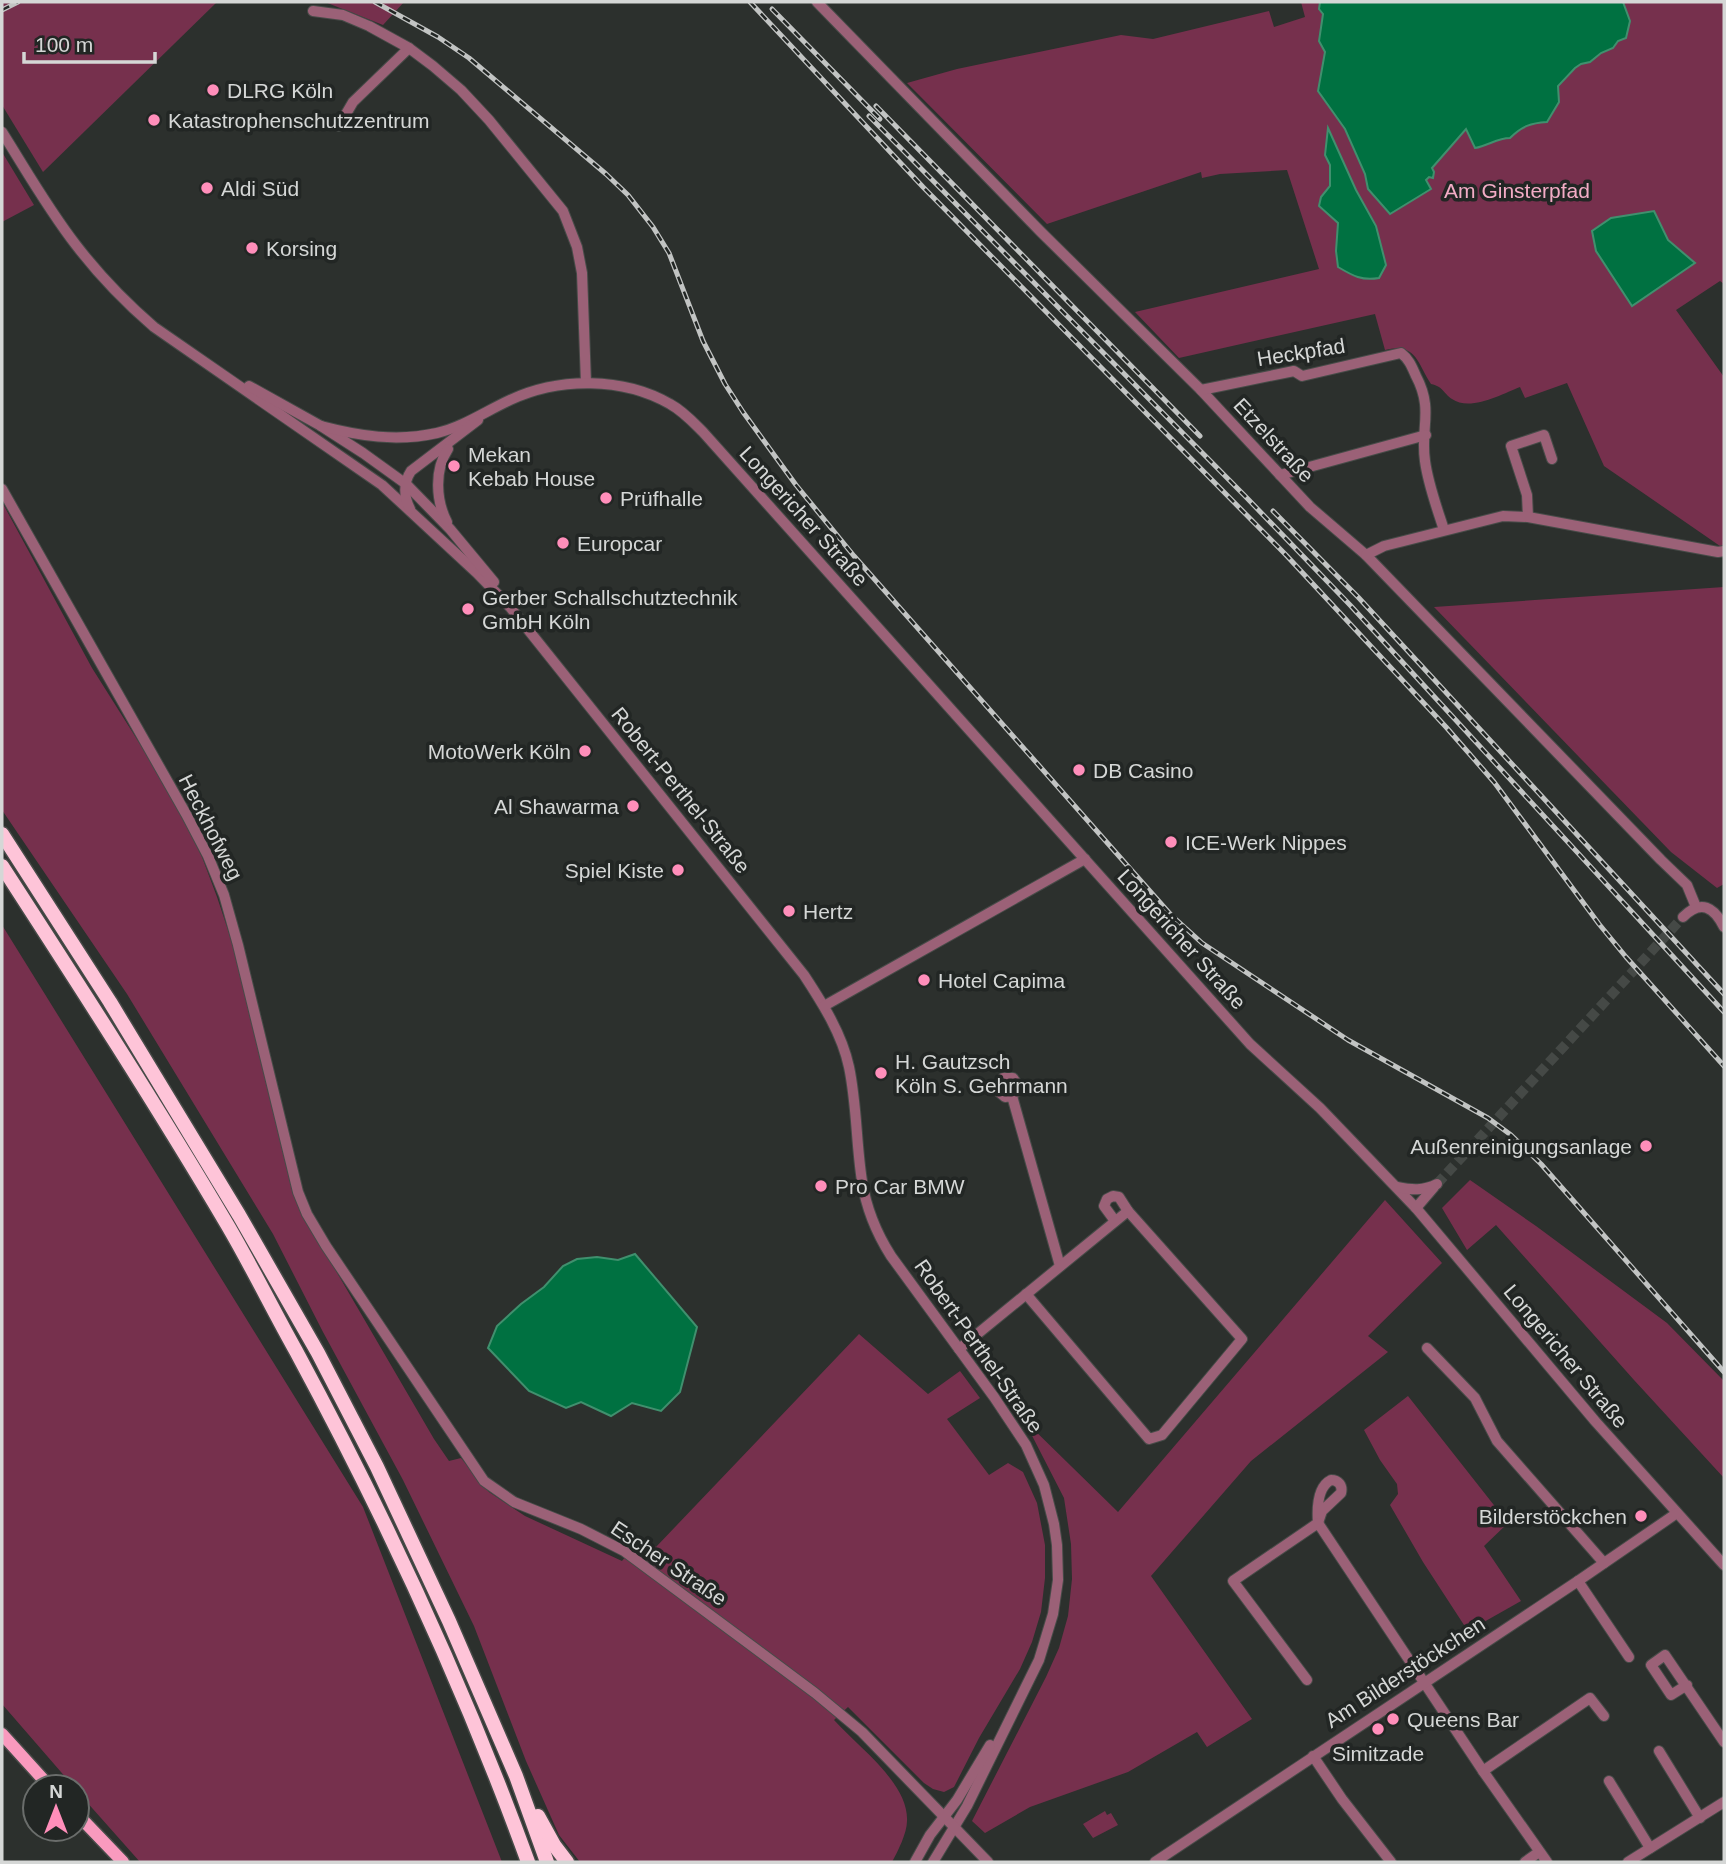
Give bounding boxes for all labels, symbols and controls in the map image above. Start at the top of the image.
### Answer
scale bar [24,21,156,65]
text: 100 m [35,33,93,56]
place label: DLRG Köln [227,79,333,102]
marker: DLRG Köln [205,82,221,98]
place label: Katastrophenschutzzentrum [168,109,429,132]
marker: Katastrophenschutzzentrum [146,112,162,128]
place label: Aldi Süd [221,177,299,200]
park label: Am Ginsterpfad [1444,179,1590,202]
marker: Aldi Süd [199,180,215,196]
place label: Korsing [266,237,337,260]
marker: Korsing [244,240,260,256]
street label: Heckpfad [1255,334,1347,370]
street label: Etzelstraße [1229,393,1319,487]
street label: Longericher Straße [735,442,873,590]
place label: Mekan Kebab House [468,443,595,490]
marker: Mekan Kebab House [446,458,462,474]
place label: Prüfhalle [620,487,703,510]
marker: Prüfhalle [598,490,614,506]
place label: Europcar [577,532,662,555]
marker: Europcar [555,535,571,551]
place label: Gerber Schallschutztechnik GmbH Köln [482,586,738,633]
marker: Gerber Schallschutztechnik GmbH Köln [460,601,476,617]
street label: Robert-Perthel-Straße [607,702,755,878]
place label: MotoWerk Köln [428,740,571,763]
marker: MotoWerk Köln [577,743,593,759]
place label: DB Casino [1093,759,1193,782]
marker: DB Casino [1071,762,1087,778]
street label: Heckhofweg [175,770,247,884]
place label: Al Shawarma [494,795,619,818]
marker: Al Shawarma [625,798,641,814]
place label: ICE-Werk Nippes [1185,831,1347,854]
marker: ICE-Werk Nippes [1163,834,1179,850]
place label: Spiel Kiste [565,859,664,882]
marker: Spiel Kiste [670,862,686,878]
street label: Longericher Straße [1113,865,1251,1013]
place label: Hertz [803,900,853,923]
marker: Hertz [781,903,797,919]
place label: Hotel Capima [938,969,1066,992]
marker: Hotel Capima [916,972,932,988]
place label: H. Gautzsch Köln S. Gehrmann [895,1050,1068,1097]
marker: H. Gautzsch Köln S. Gehrmann [873,1065,889,1081]
place label: Außenreinigungsanlage [1410,1135,1632,1158]
marker: Außenreinigungsanlage [1638,1138,1654,1154]
place label: Pro Car BMW [835,1175,965,1198]
marker: Pro Car BMW [813,1178,829,1194]
street label: Robert-Perthel-Straße [910,1255,1048,1437]
street label: Longericher Straße [1499,1280,1633,1432]
place label: Bilderstöckchen [1479,1505,1627,1528]
marker: Bilderstöckchen [1633,1508,1649,1524]
street label: Escher Straße [607,1516,731,1610]
street label: Am Bilderstöckchen [1321,1612,1489,1732]
place label: Queens Bar [1407,1708,1519,1731]
marker: Queens Bar [1385,1711,1401,1727]
marker: Simitzade [1370,1721,1386,1737]
place label: Simitzade [1332,1742,1424,1765]
north arrow [21,1773,91,1843]
text: N [49,1781,63,1802]

